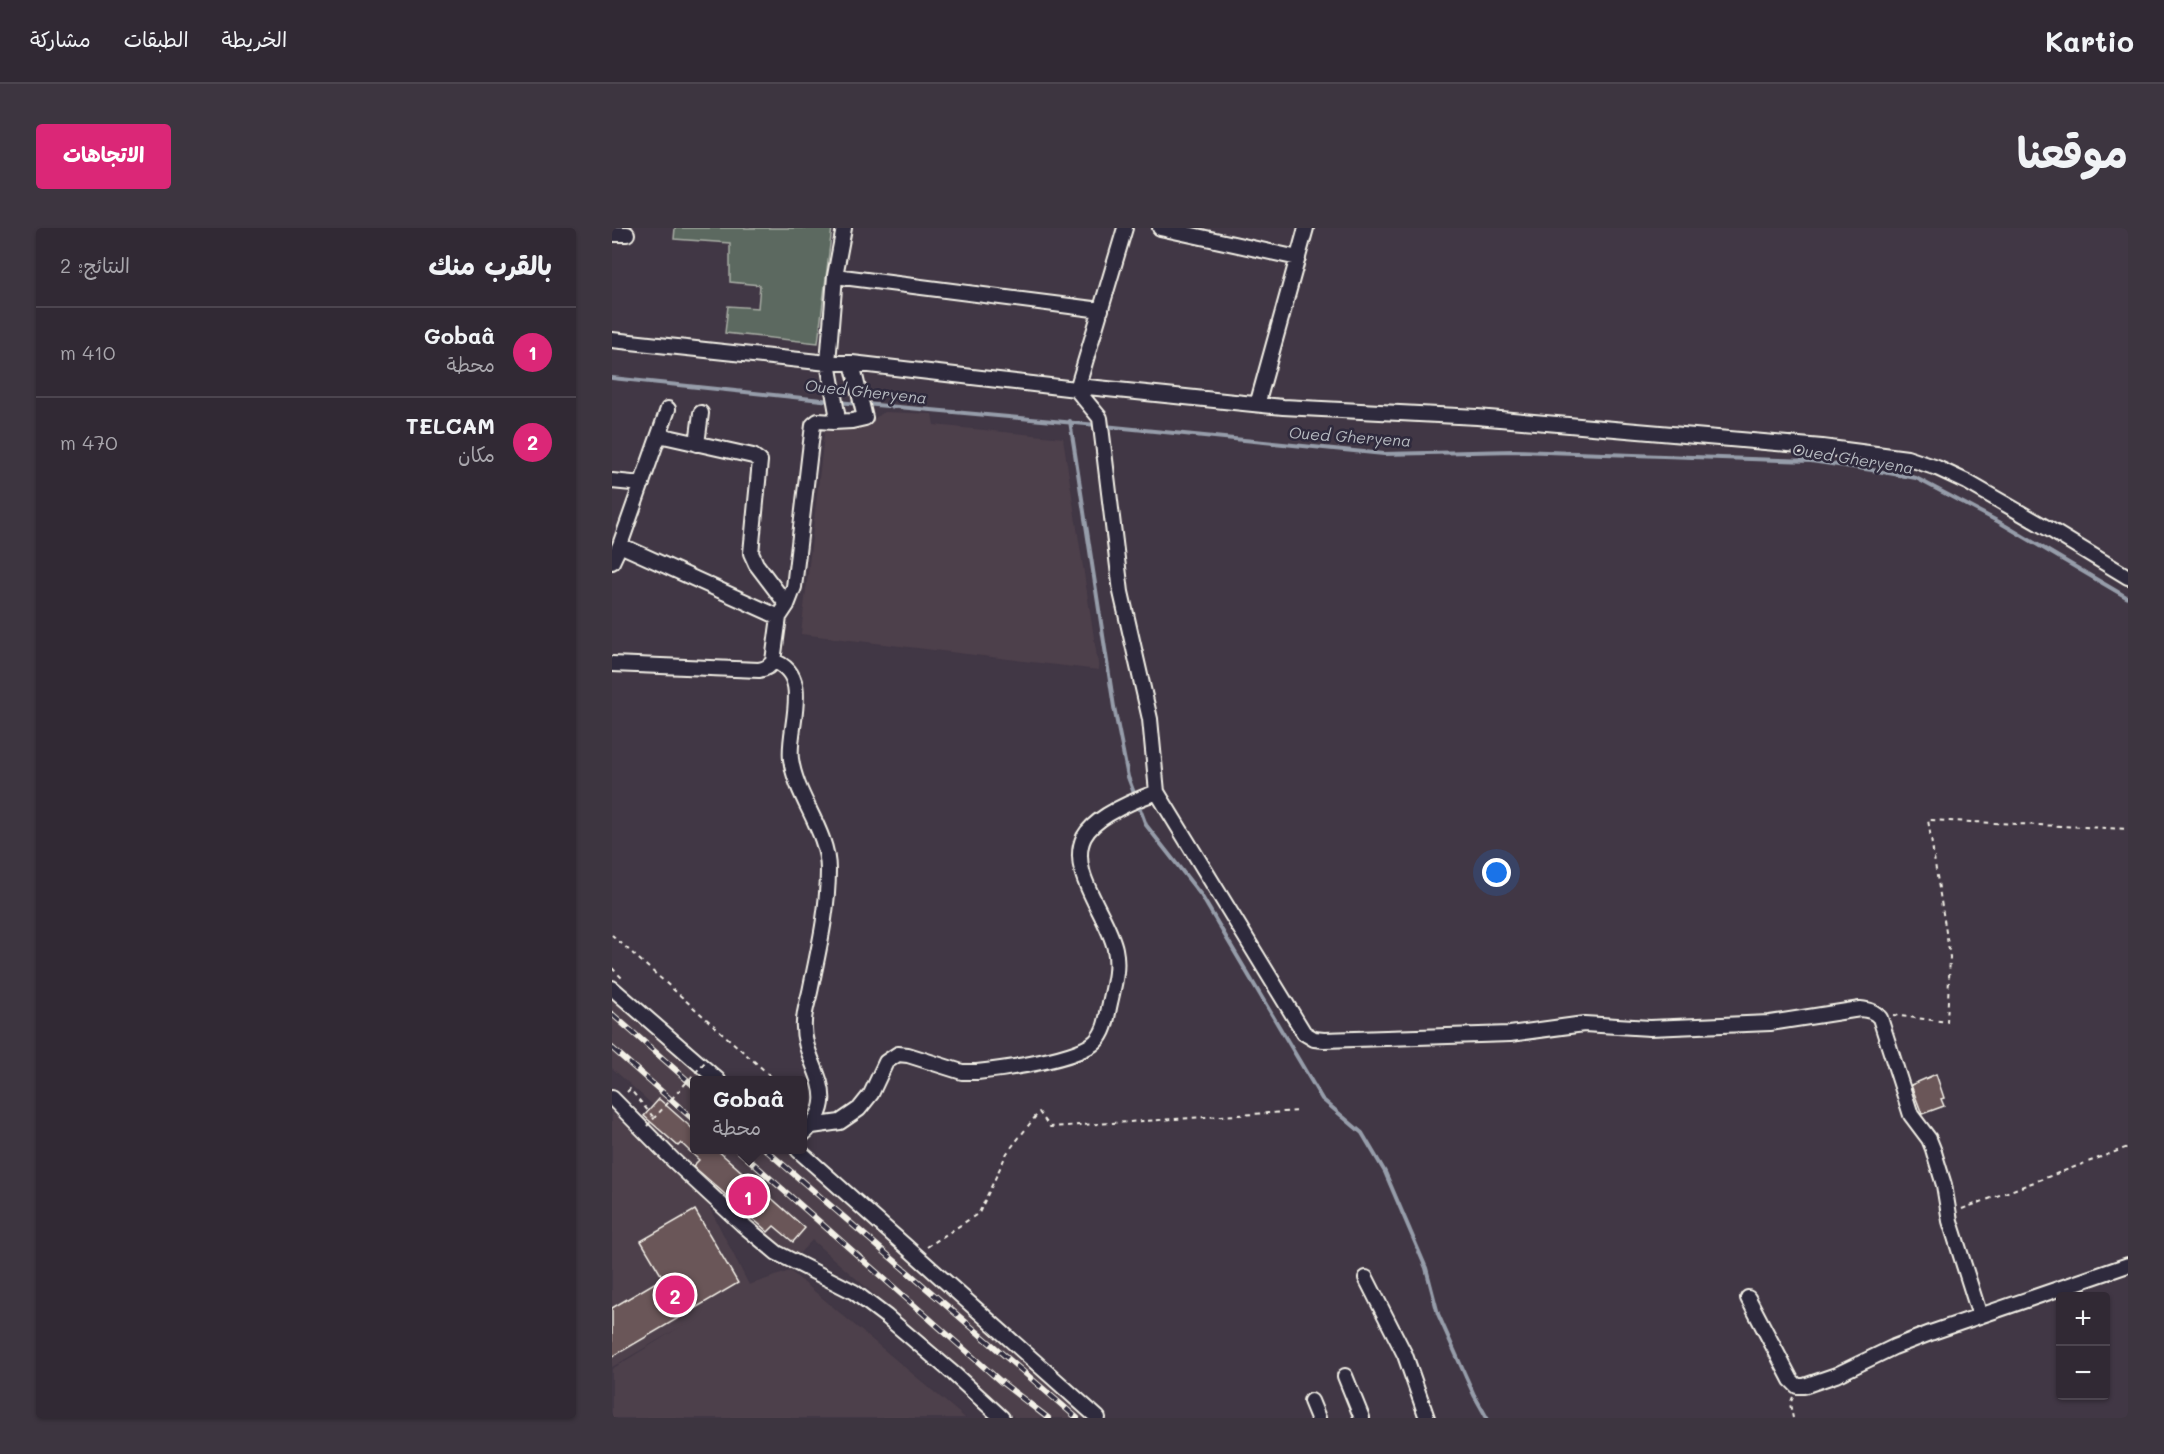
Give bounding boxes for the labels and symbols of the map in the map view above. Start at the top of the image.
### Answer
water label: Oued Gheryena [804,374,928,408]
water label: Oued Gheryena [1288,421,1412,451]
water label: Oued Gheryena [1791,438,1915,478]
your location [1482,858,1511,887]
pin: 1 [728,1174,768,1218]
pin: 2 [656,1272,694,1318]

